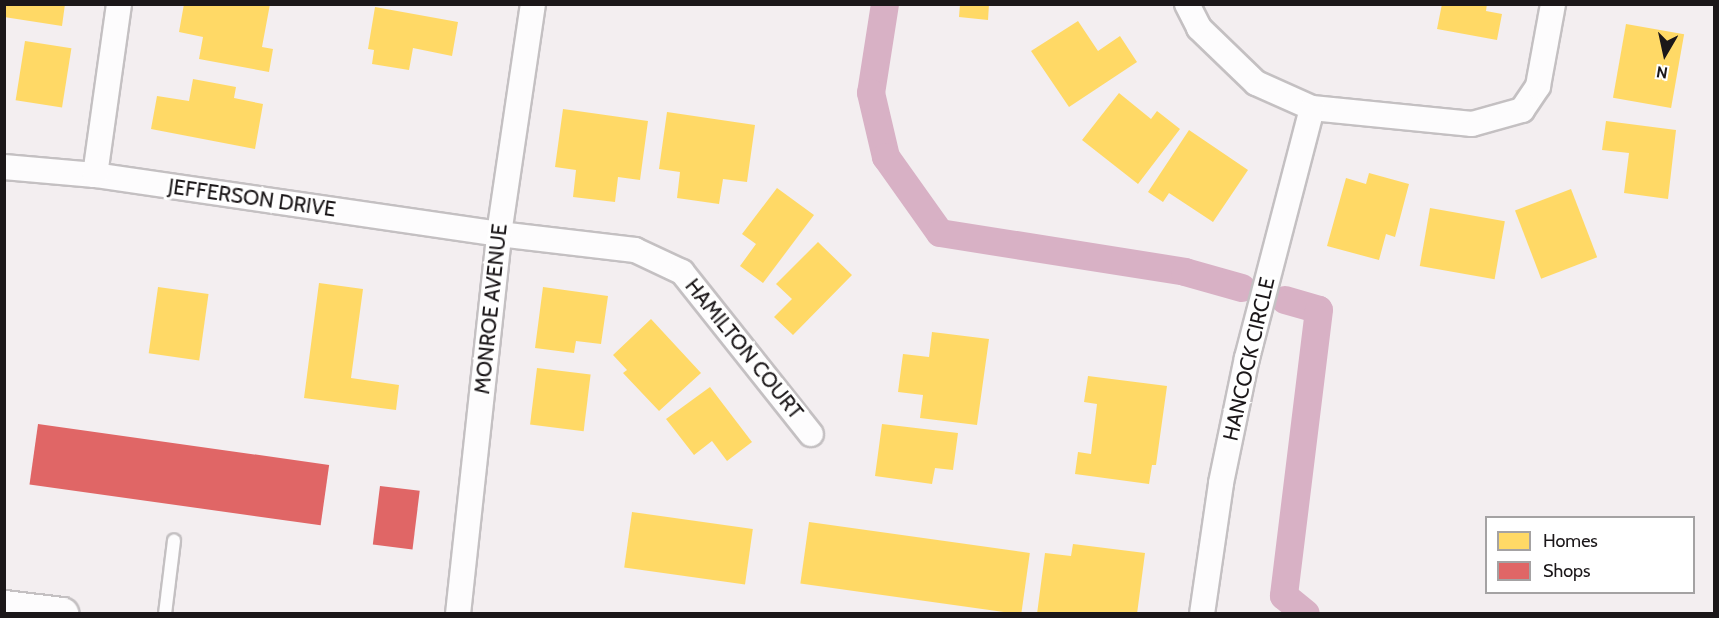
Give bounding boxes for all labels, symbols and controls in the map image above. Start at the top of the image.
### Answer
north arrow [1635,24,1695,84]
text: N [1655,62,1669,83]
street label: JEFFERSON DRIVE [167,174,337,222]
street label: MONROE AVENUE [470,223,512,395]
street label: HAMILTON COURT [680,274,808,424]
street label: HANCOCK CIRCLE [1218,275,1280,443]
legend [1485,516,1695,594]
text: Homes [1543,530,1598,552]
text: Shops [1543,560,1591,582]

